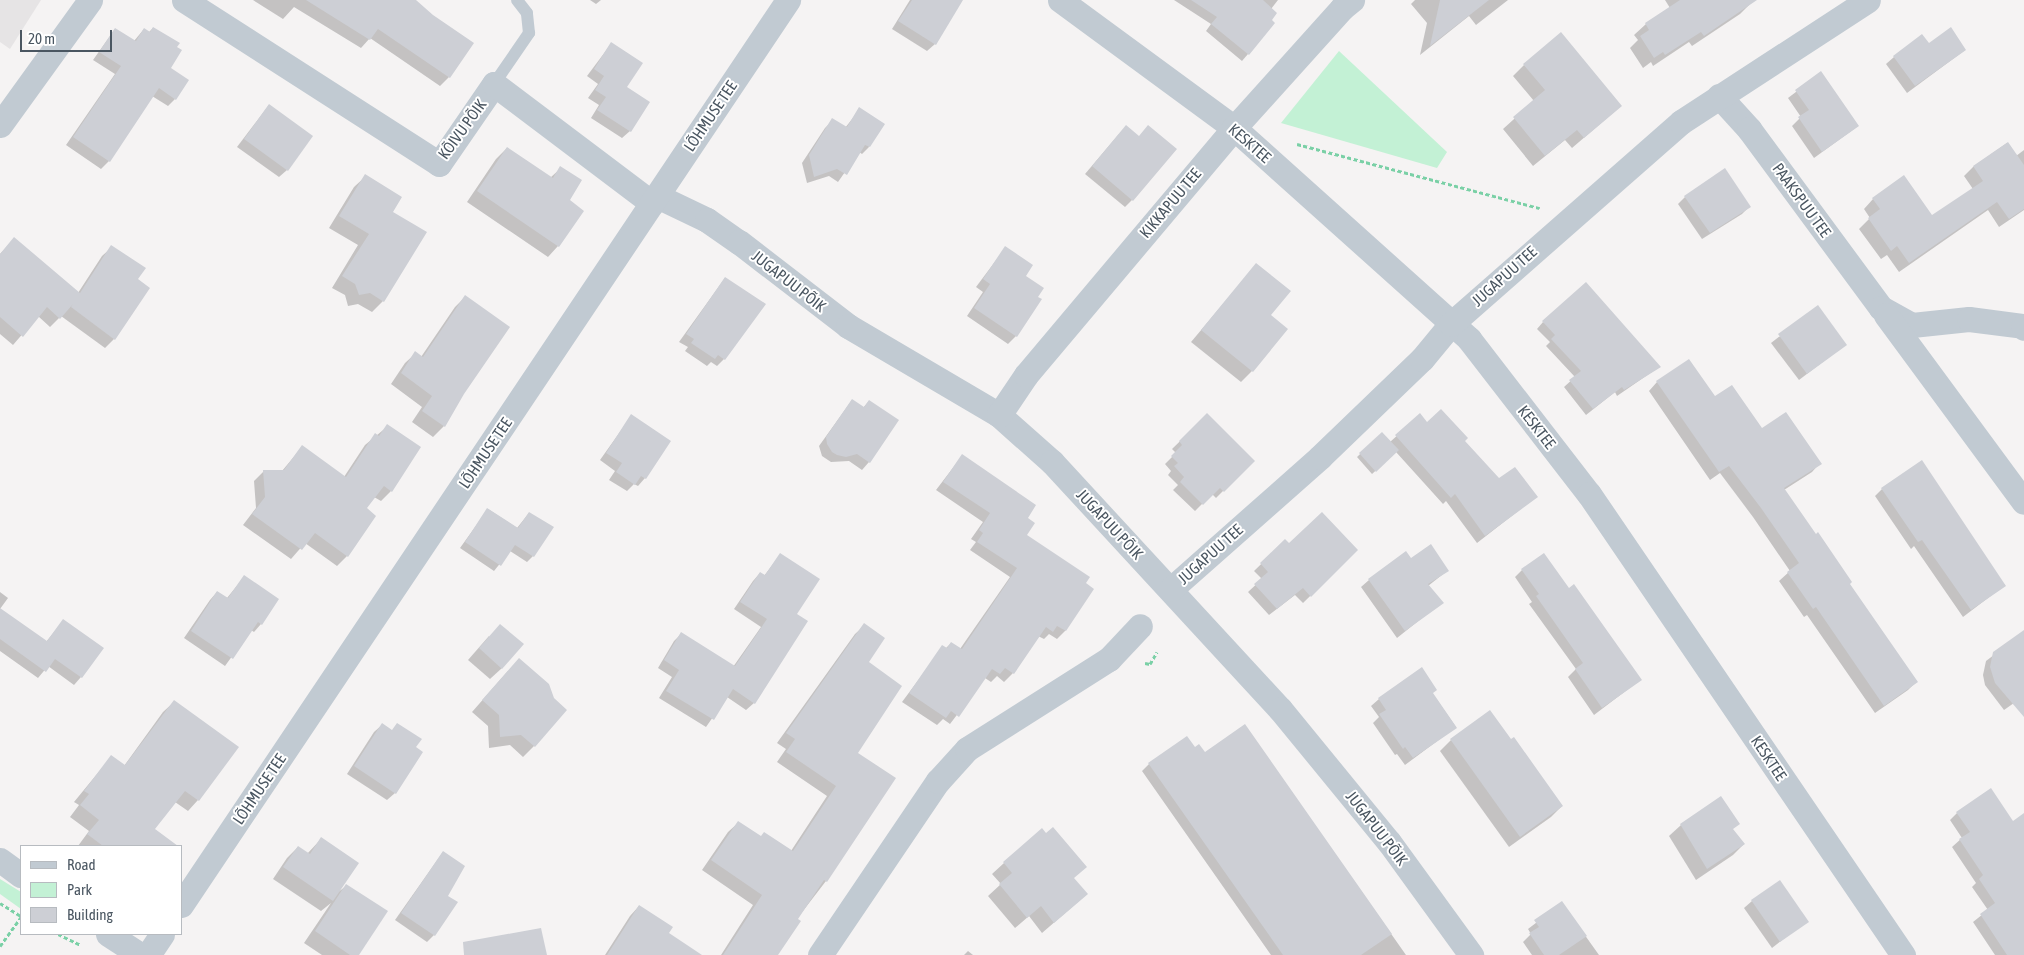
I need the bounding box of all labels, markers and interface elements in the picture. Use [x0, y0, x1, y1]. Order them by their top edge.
scale bar [22, 20, 115, 52]
text: 20 m [28, 30, 55, 47]
street label: LÕHMUSE TEE [679, 77, 741, 155]
street label: KÕIVU PÕIK [434, 95, 490, 163]
street label: KESKTEE [1225, 119, 1275, 167]
street label: PAAKSPUU TEE [1769, 159, 1835, 241]
street label: KIKKAPUU TEE [1135, 164, 1205, 242]
street label: JUGAPUU TEE [1468, 242, 1540, 310]
street label: JUGAPUU PÕIK [748, 246, 830, 316]
street label: KESKTEE [1514, 401, 1560, 453]
street label: LÕHMUSE TEE [454, 414, 516, 492]
street label: JUGAPUU PÕIK [1073, 485, 1147, 563]
street label: JUGAPUU TEE [1174, 520, 1246, 588]
street label: KESKTEE [1747, 732, 1791, 784]
street label: LÕHMUSE TEE [228, 750, 290, 828]
street label: JUGAPUU PÕIK [1342, 787, 1412, 869]
legend [20, 845, 182, 935]
text: Road [67, 856, 96, 873]
text: Park [67, 881, 92, 898]
text: Building [67, 906, 113, 923]

